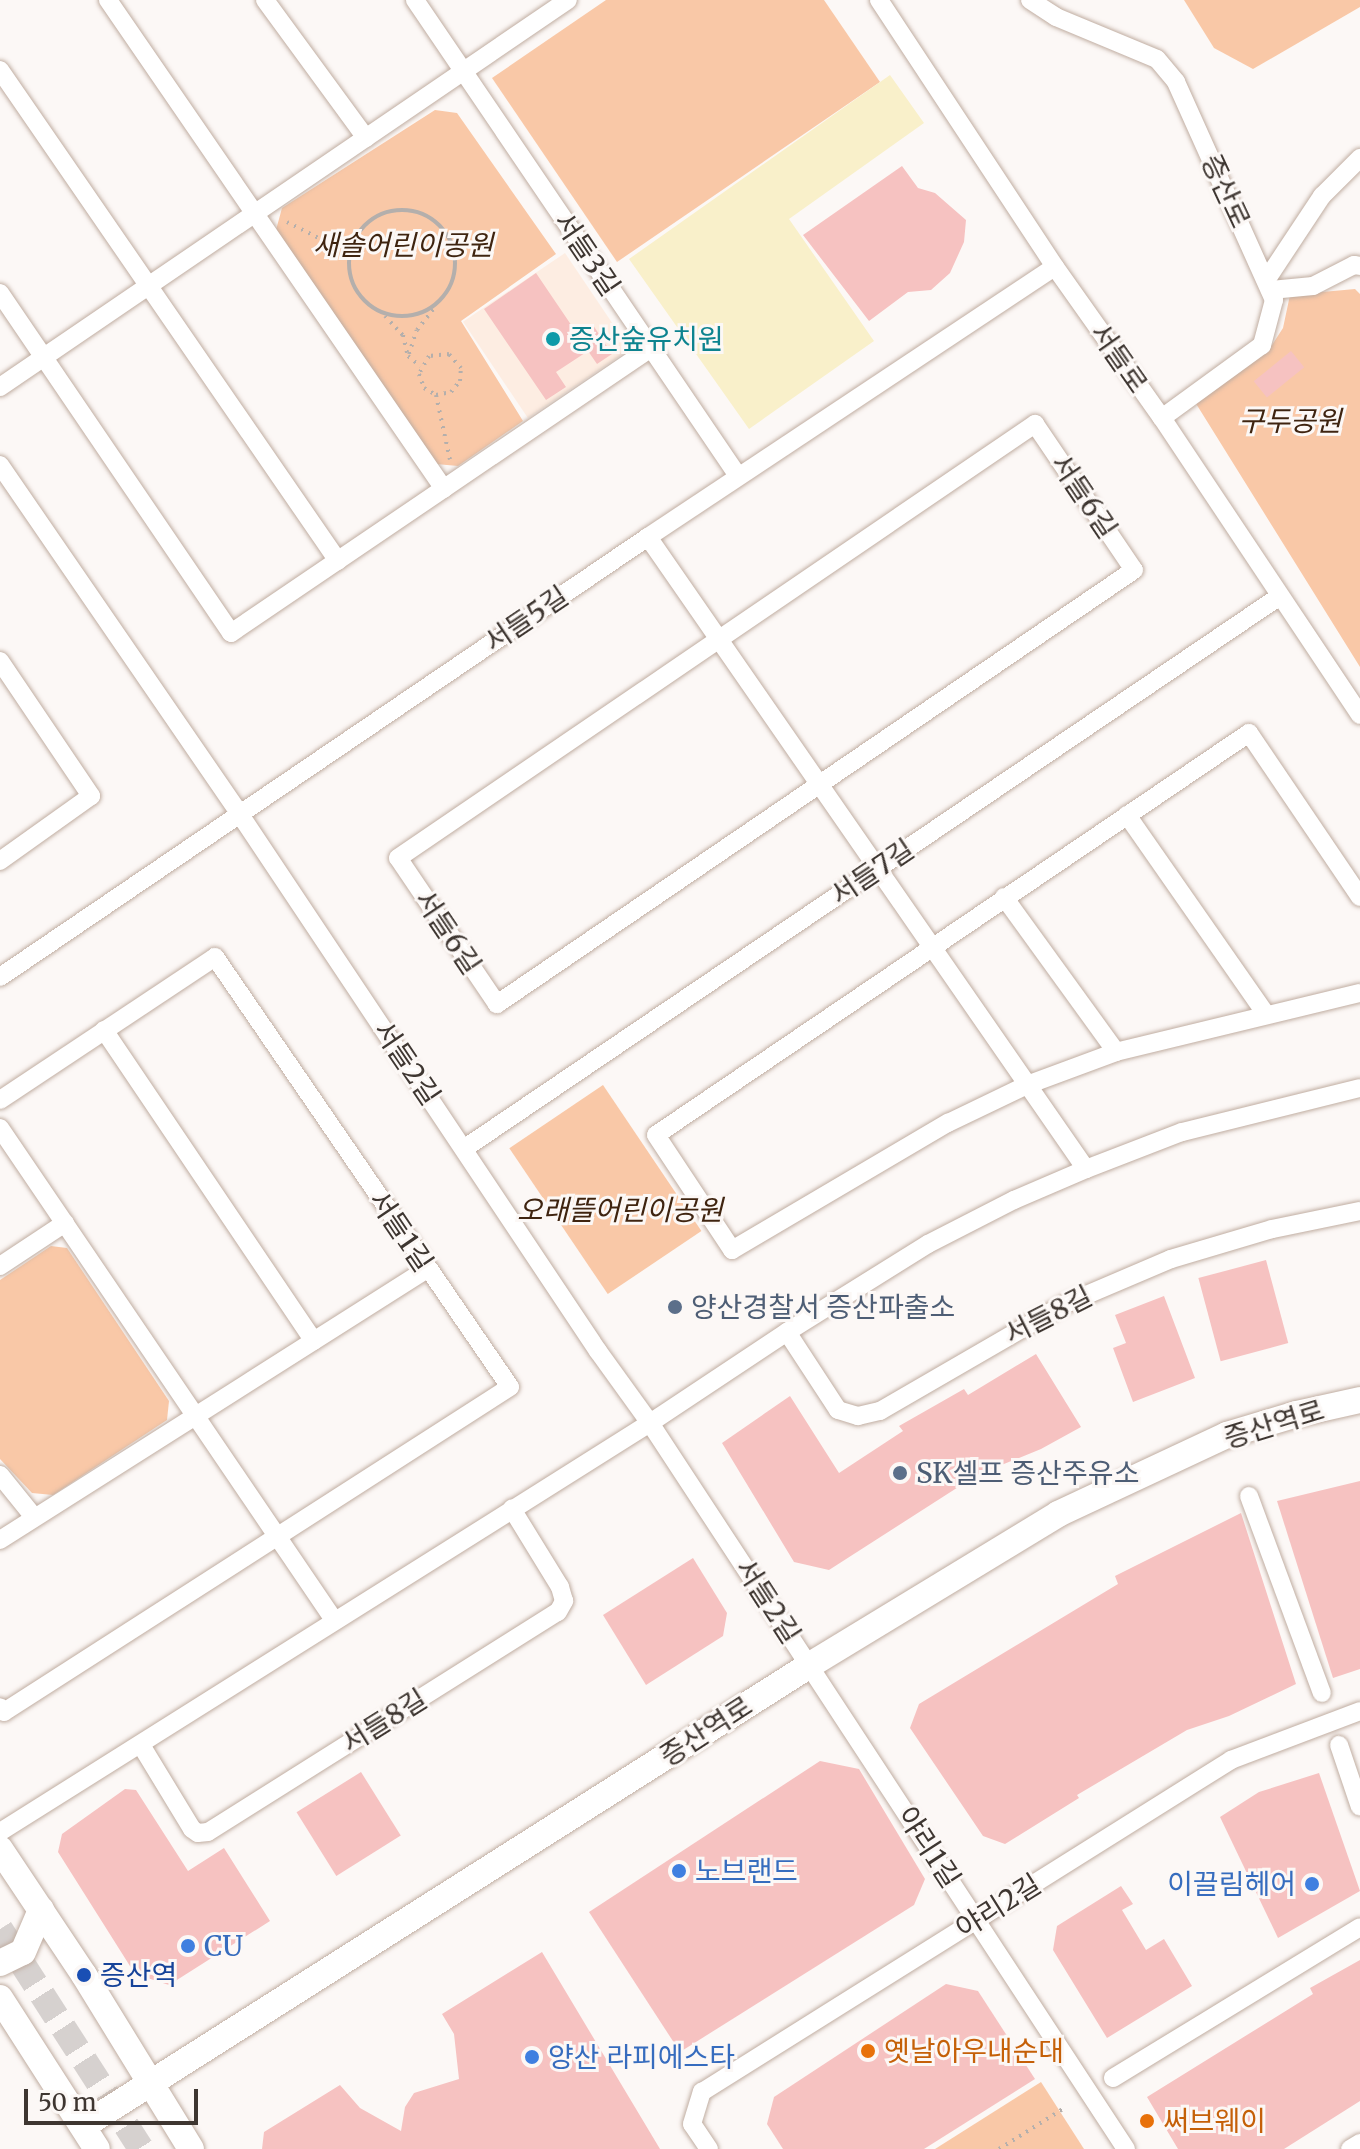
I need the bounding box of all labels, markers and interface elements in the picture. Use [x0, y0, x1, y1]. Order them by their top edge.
street label: 증산로 [1194, 149, 1258, 233]
street label: 서들3길 [547, 206, 627, 302]
park label: 새솔어린이공원 [313, 228, 493, 262]
street label: 서들로 [1083, 317, 1155, 399]
place label: 증산숲유치원 [569, 322, 724, 356]
marker: 증산숲유치원 [544, 330, 562, 348]
park label: 구두공원 [1238, 404, 1342, 438]
street label: 서들6길 [1044, 448, 1124, 544]
street label: 서들5길 [478, 579, 574, 659]
street label: 서들7길 [824, 832, 920, 912]
street label: 서들6길 [408, 884, 488, 980]
street label: 서들2길 [367, 1015, 447, 1111]
street label: 서들1길 [362, 1184, 440, 1278]
park label: 오래뜰어린이공원 [517, 1193, 723, 1227]
street label: 서들8길 [999, 1279, 1097, 1351]
place label: 양산경찰서 증산파출소 [691, 1290, 955, 1324]
marker: 양산경찰서 증산파출소 [666, 1298, 684, 1316]
street label: 증산역로 [1220, 1393, 1328, 1455]
place label: SK셀프 증산주유소 [916, 1456, 1139, 1490]
marker: SK셀프 증산주유소 [891, 1464, 909, 1482]
street label: 서들2길 [728, 1552, 808, 1650]
street label: 서들8길 [335, 1682, 433, 1760]
street label: 증산역로 [654, 1689, 758, 1773]
street label: 야리1길 [890, 1800, 968, 1894]
place label: 노브랜드 [695, 1854, 798, 1888]
marker: 노브랜드 [670, 1862, 688, 1880]
street label: 야리2길 [949, 1867, 1047, 1945]
place label: 이끌림헤어 [1167, 1867, 1296, 1901]
marker: 이끌림헤어 [1303, 1875, 1321, 1893]
place label: CU [204, 1929, 243, 1963]
marker: CU [179, 1937, 197, 1955]
place label: 증산역 [100, 1958, 177, 1992]
marker: 증산역 [75, 1966, 93, 1984]
place label: 옛날아우내순대 [884, 2034, 1064, 2068]
place label: 양산 라피에스타 [548, 2040, 735, 2074]
marker: 옛날아우내순대 [859, 2042, 877, 2060]
marker: 양산 라피에스타 [523, 2048, 541, 2066]
scale bar [28, 2073, 202, 2123]
text: 50 m [38, 2087, 97, 2118]
place label: 써브웨이 [1163, 2104, 1266, 2138]
marker: 써브웨이 [1138, 2112, 1156, 2130]

